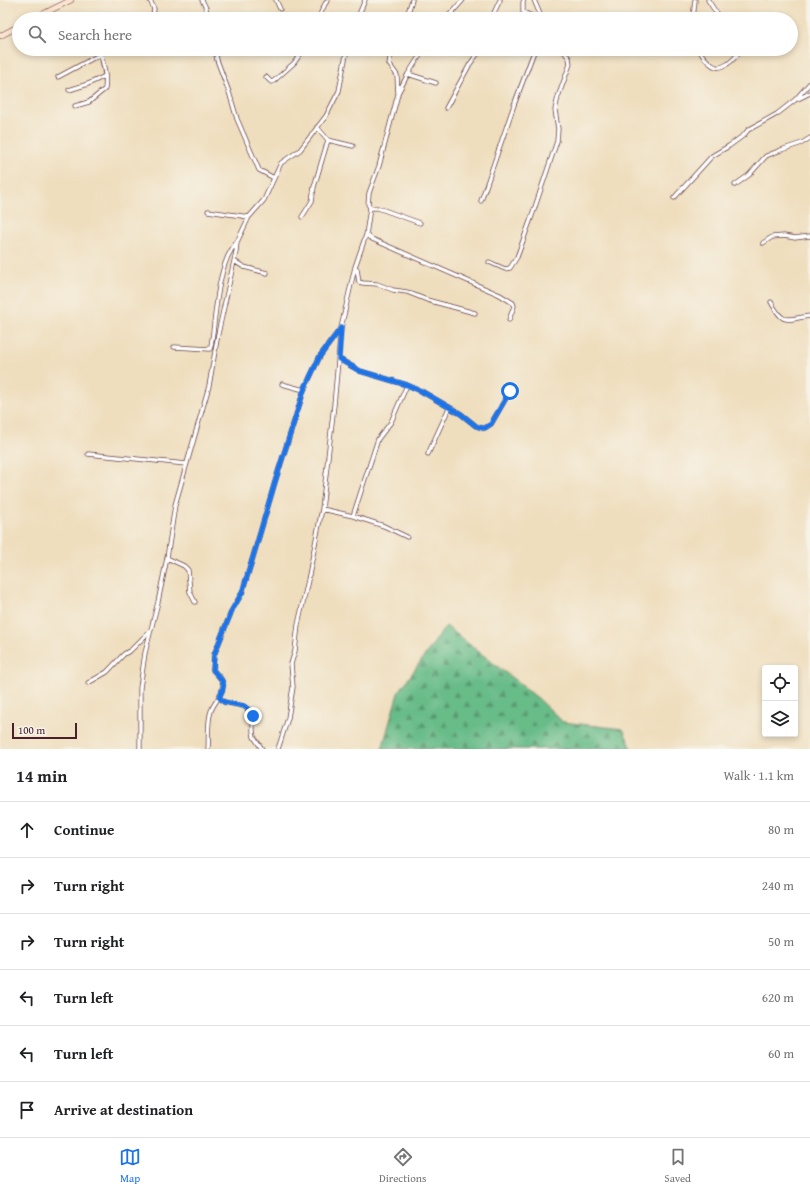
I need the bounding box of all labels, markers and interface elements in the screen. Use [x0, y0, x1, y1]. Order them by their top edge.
search box [12, 12, 798, 56]
icon: search [26, 23, 48, 45]
text: Search here [58, 24, 132, 45]
route start [501, 382, 519, 400]
map controls [762, 665, 798, 737]
button: locate [762, 665, 798, 701]
button: layers [762, 701, 798, 737]
route end [244, 707, 262, 725]
scale bar [12, 721, 77, 740]
text: 100 m [18, 722, 45, 738]
text: 14 min [16, 763, 67, 788]
text: Walk · 1.1 km [723, 766, 794, 785]
icon: ahead [16, 819, 38, 841]
text: Continue [54, 819, 115, 840]
text: 80 m [768, 820, 794, 839]
icon: right [16, 875, 38, 897]
text: Turn right [54, 875, 125, 896]
text: 240 m [762, 876, 794, 895]
icon: right [16, 931, 38, 953]
text: Turn right [54, 931, 125, 952]
text: 50 m [768, 932, 794, 951]
icon: left [16, 987, 38, 1009]
text: Turn left [54, 987, 113, 1008]
text: 620 m [762, 988, 794, 1007]
icon: left [16, 1043, 38, 1065]
text: Turn left [54, 1043, 113, 1064]
text: 60 m [768, 1044, 794, 1063]
icon: arrive [16, 1099, 38, 1121]
text: Arrive at destination [54, 1099, 193, 1120]
tab: Map [119, 1146, 141, 1186]
tab: Directions [379, 1146, 426, 1186]
tab: Saved [664, 1146, 691, 1186]

